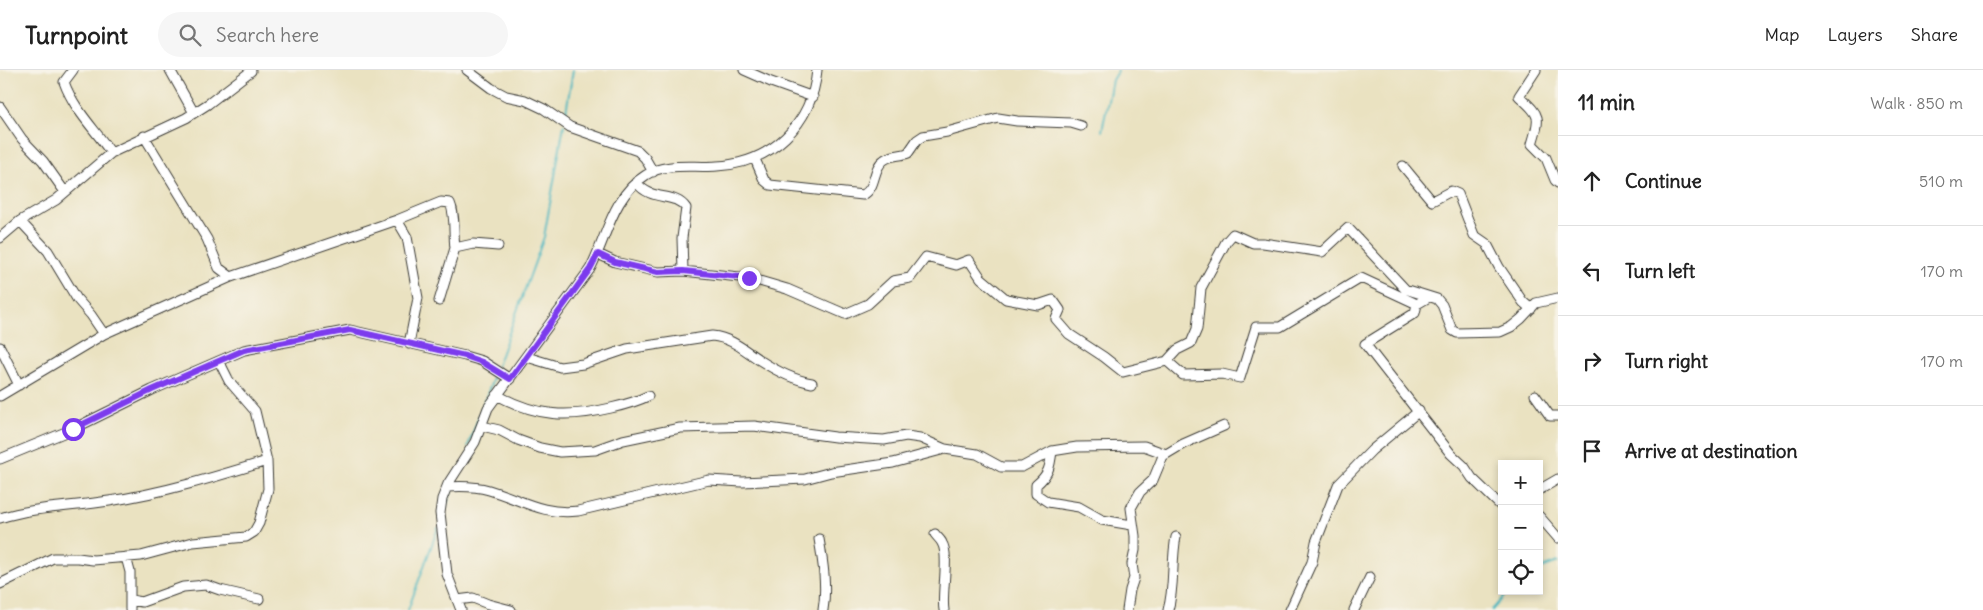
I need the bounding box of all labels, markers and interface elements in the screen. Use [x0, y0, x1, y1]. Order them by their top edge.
search box [158, 12, 508, 57]
text: Turnpoint [25, 20, 128, 50]
icon: search [176, 21, 204, 49]
text: Search here [216, 23, 319, 47]
text: Map [1764, 23, 1799, 46]
text: Layers [1827, 23, 1883, 46]
text: Share [1911, 23, 1958, 46]
text: 11 min [1578, 89, 1635, 116]
text: Walk · 850 m [1870, 93, 1963, 113]
icon: ahead [1578, 167, 1606, 195]
text: Continue [1625, 169, 1702, 193]
text: 510 m [1919, 171, 1963, 191]
icon: left [1578, 257, 1606, 285]
text: Turn left [1625, 259, 1695, 283]
text: 170 m [1920, 261, 1963, 281]
route end [738, 267, 761, 290]
icon: right [1578, 347, 1606, 375]
text: Turn right [1625, 349, 1708, 373]
text: 170 m [1920, 351, 1963, 371]
route start [62, 418, 85, 441]
icon: arrive [1578, 437, 1606, 465]
text: Arrive at destination [1625, 439, 1798, 463]
map controls [1498, 460, 1543, 595]
button: + [1498, 460, 1543, 505]
button: − [1498, 505, 1543, 550]
button: locate [1498, 550, 1543, 595]

